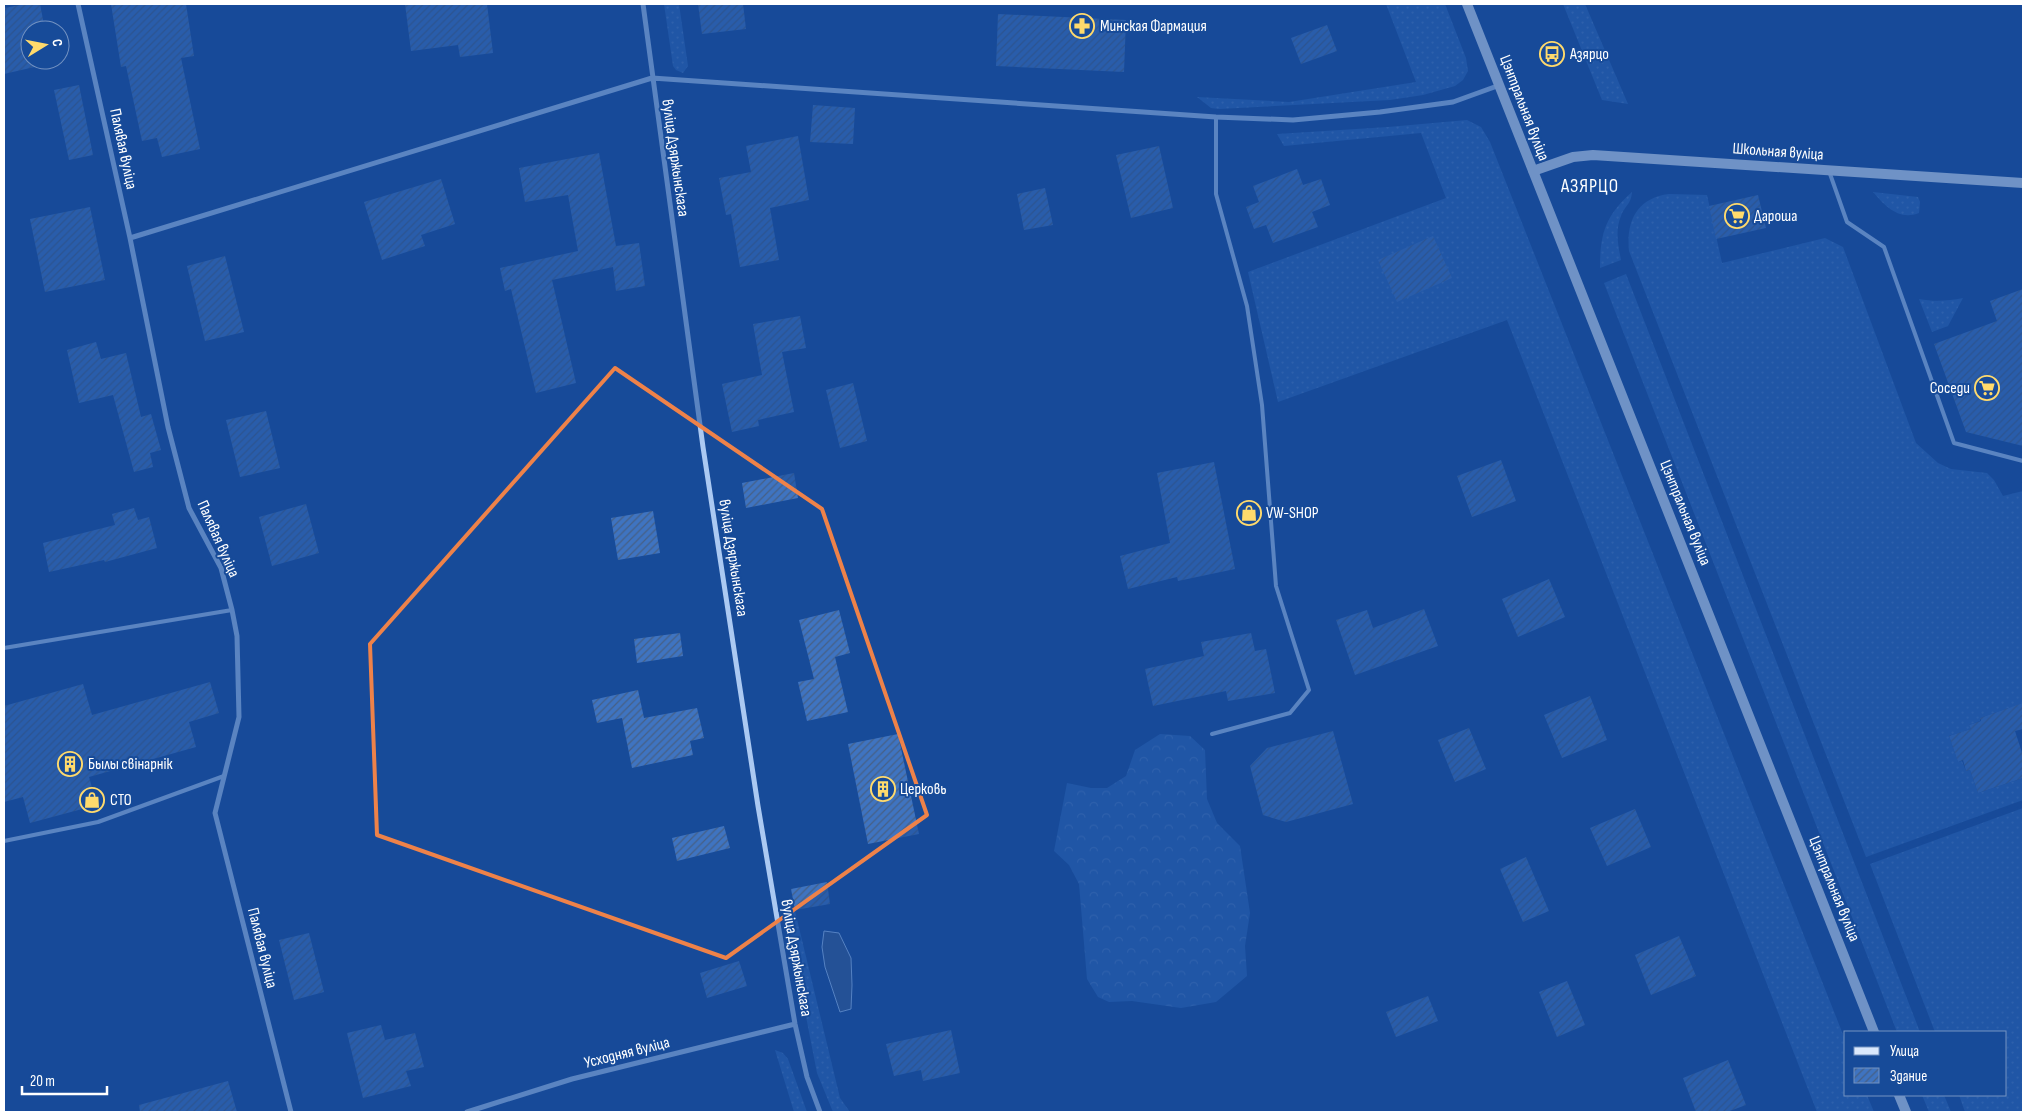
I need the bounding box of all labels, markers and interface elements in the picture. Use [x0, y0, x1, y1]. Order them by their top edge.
pharmacy icon: Минская Фармация [1069, 13, 1095, 39]
place label: Минская Фармация [1100, 17, 1207, 36]
north arrow [20, 20, 70, 70]
text: С [48, 38, 66, 48]
bus stop icon: Азярцо [1539, 41, 1565, 67]
place label: Азярцо [1569, 45, 1609, 64]
street label: Цэнтральная вуліца [1495, 52, 1553, 164]
street label: вуліца Дзяржынскага [657, 98, 693, 218]
street label: Палявая вуліца [105, 107, 141, 191]
street label: Школьная вуліца [1732, 139, 1824, 165]
district label: АЗЯРЦО [1560, 175, 1619, 198]
supermarket icon: Дароша [1724, 203, 1750, 229]
place label: Дароша [1754, 207, 1797, 226]
supermarket icon: Соседи [1974, 375, 2000, 401]
place label: Соседи [1930, 379, 1970, 398]
street label: Цэнтральная вуліца [1655, 458, 1715, 568]
street label: Палявая вуліца [193, 498, 243, 580]
street label: вуліца Дзяржынскага [714, 498, 752, 618]
shop icon: VW-SHOP [1236, 500, 1262, 526]
place label: VW-SHOP [1266, 504, 1319, 523]
building icon: Былы свінарнік [57, 751, 83, 777]
place label: Былы свінарнік [88, 755, 174, 774]
building icon: Церковь [870, 776, 896, 802]
place label: Церковь [900, 780, 947, 799]
shop icon: СТО [79, 787, 105, 813]
place label: СТО [110, 791, 132, 810]
street label: Цэнтральная вуліца [1804, 834, 1864, 944]
street label: вуліца Дзяржынскага [776, 898, 816, 1018]
street label: Палявая вуліца [243, 906, 281, 990]
legend [1844, 1031, 2007, 1096]
street label: Усходняя вуліца [582, 1033, 672, 1073]
text: Улица [1890, 1042, 1919, 1061]
scale bar [22, 1064, 108, 1096]
text: Здание [1890, 1067, 1927, 1086]
text: 20 m [30, 1072, 55, 1091]

